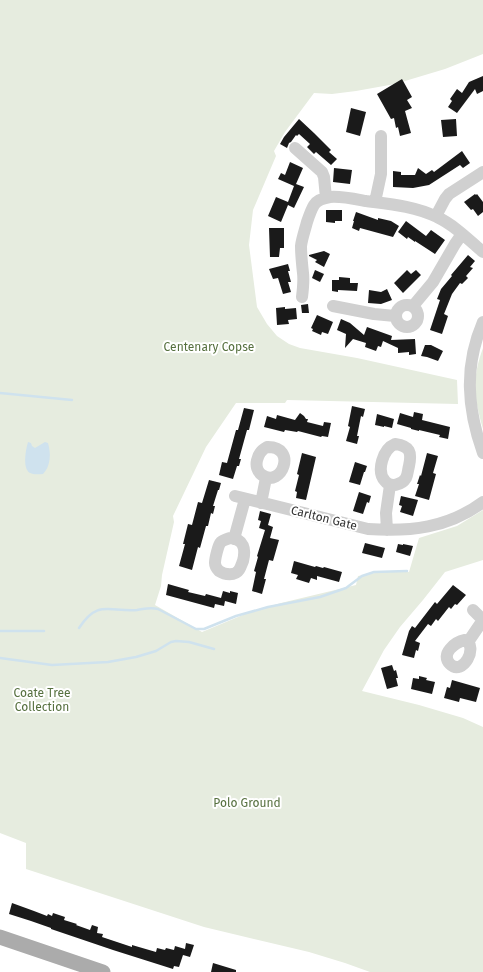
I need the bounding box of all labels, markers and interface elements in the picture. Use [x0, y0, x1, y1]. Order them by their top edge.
park label: Centenary Copse [164, 340, 254, 354]
street label: Carlton Gate [290, 503, 358, 533]
park label: Coate Tree Collection [14, 686, 70, 714]
park label: Polo Ground [213, 796, 281, 810]

